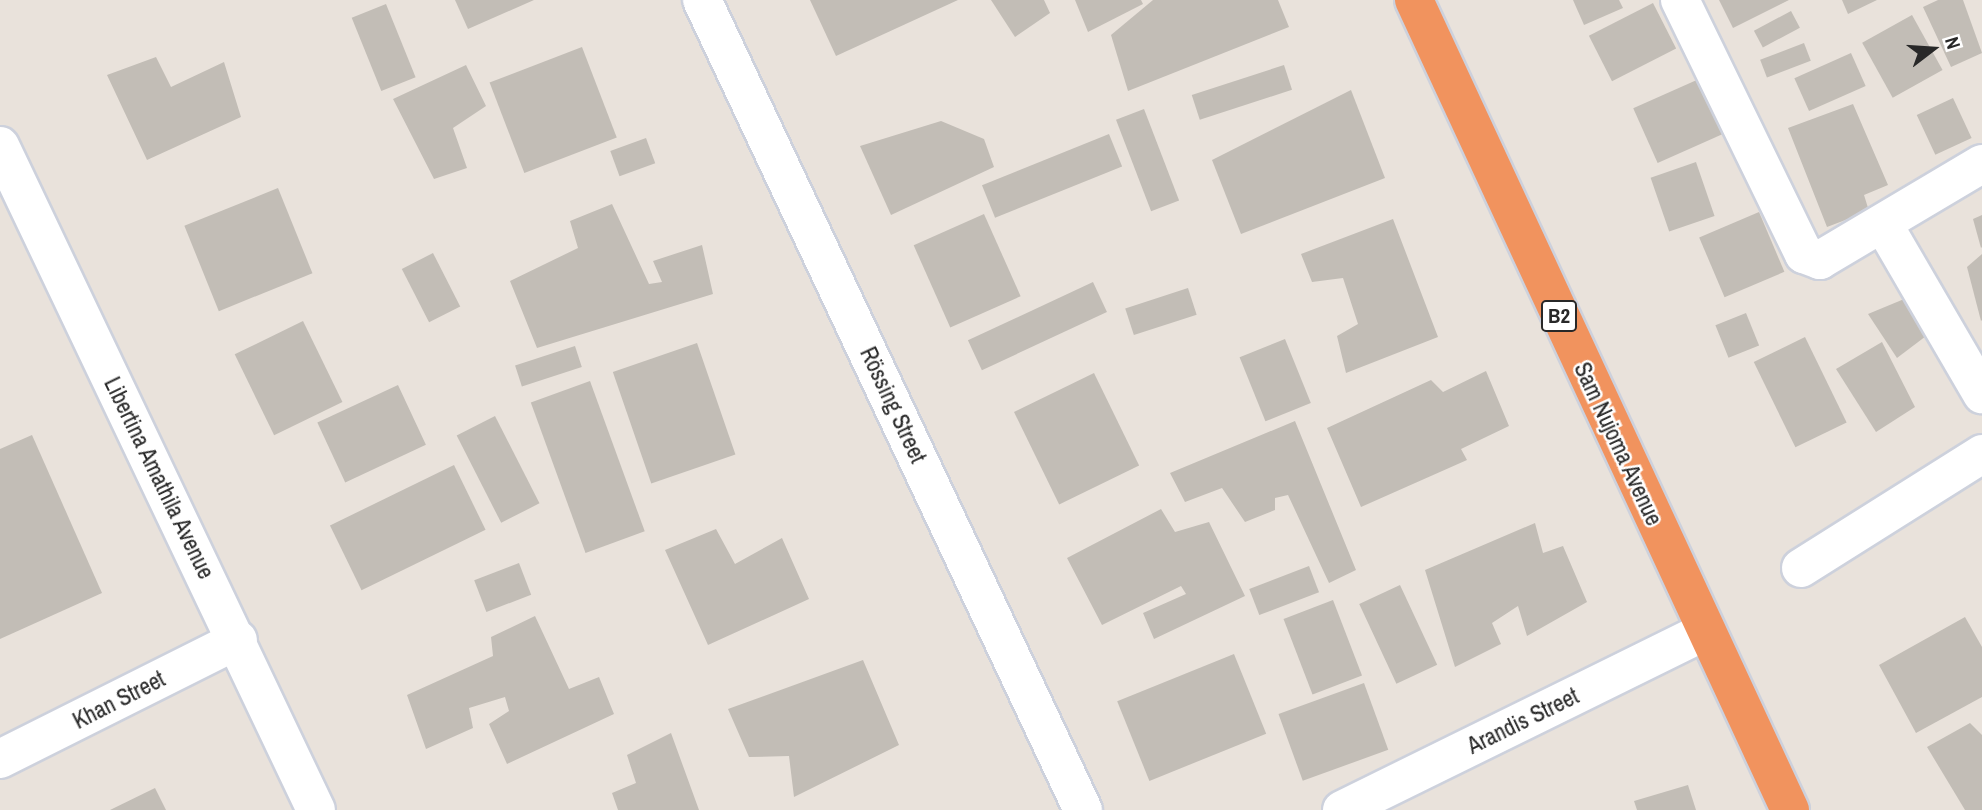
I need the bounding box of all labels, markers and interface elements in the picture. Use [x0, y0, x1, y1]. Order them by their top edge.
north arrow [1898, 14, 1968, 84]
text: N [1939, 34, 1967, 52]
road number: B2 [1540, 298, 1578, 334]
street label: Rössing Street [854, 343, 932, 467]
street label: Sam Nujoma Avenue [1568, 358, 1668, 530]
street label: Libertina Amathila Avenue [98, 372, 220, 584]
street label: Khan Street [68, 665, 170, 735]
street label: Arandis Street [1463, 682, 1583, 760]

